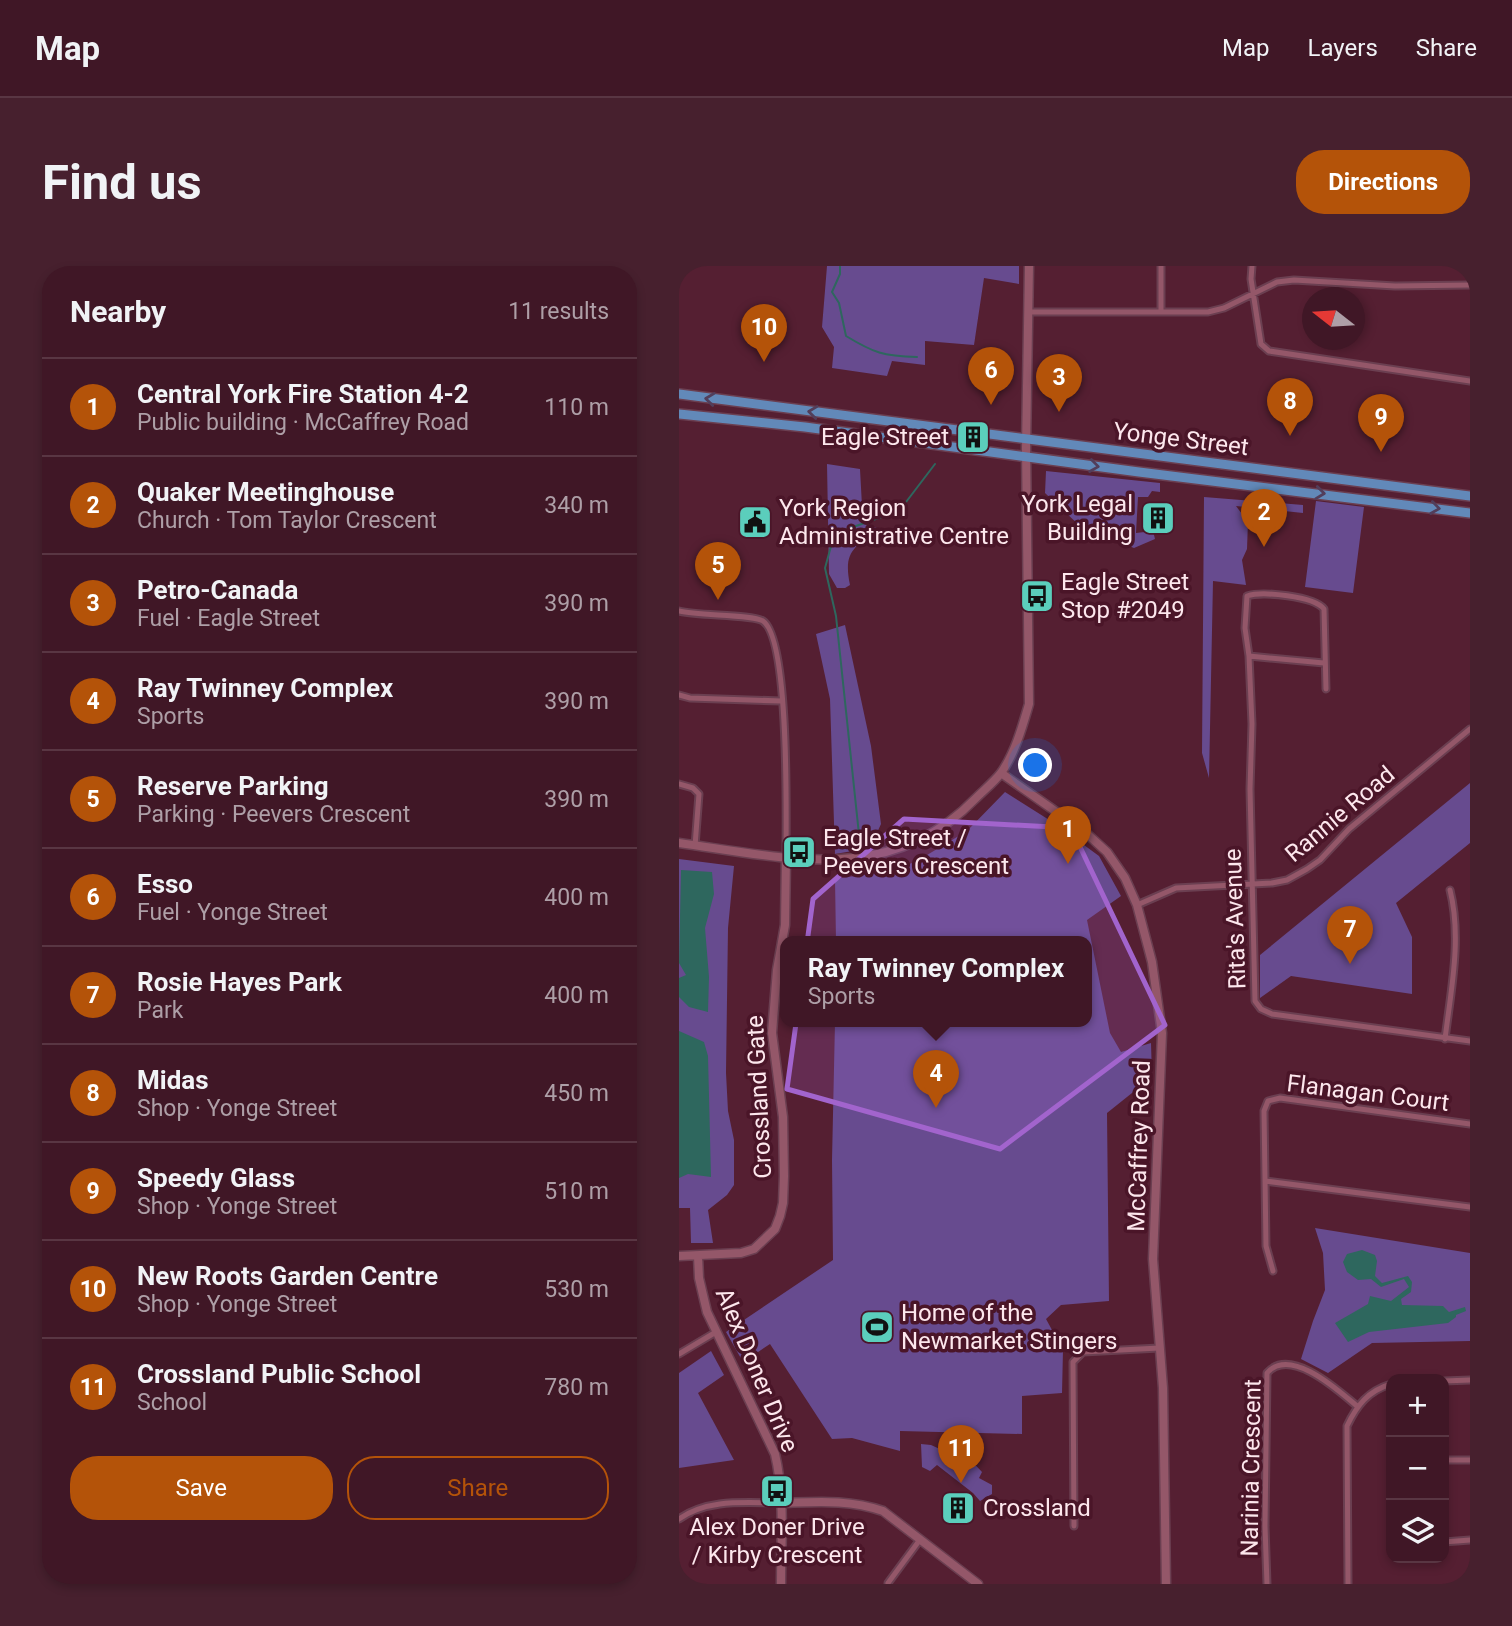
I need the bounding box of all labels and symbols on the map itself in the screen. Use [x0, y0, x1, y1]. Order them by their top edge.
north arrow [1302, 287, 1365, 350]
pin: 10 [741, 304, 787, 362]
pin: 6 [968, 347, 1014, 405]
pin: 3 [1036, 354, 1082, 412]
pin: 8 [1267, 378, 1313, 436]
one-way arrow [705, 391, 716, 406]
pin: 9 [1358, 394, 1404, 452]
one-way arrow [807, 405, 818, 420]
street label: Yonge Street [1112, 417, 1250, 461]
building icon: Eagle Street [954, 418, 992, 456]
place label: Eagle Street [821, 423, 949, 451]
one-way arrow [1088, 458, 1100, 473]
one-way arrow [1314, 486, 1325, 501]
pin: 2 [1241, 489, 1287, 547]
place label: York Legal Building [1021, 490, 1133, 546]
place label: York Region Administrative Centre [779, 494, 1009, 550]
building icon: York Legal Building [1139, 499, 1177, 537]
one-way arrow [1430, 500, 1441, 515]
public building icon: York Region Administrative Centre [736, 503, 774, 541]
pin: 5 [695, 542, 741, 600]
place label: Eagle Street Stop #2049 [1061, 568, 1189, 624]
bus stop icon: Eagle Street Stop #2049 [1018, 577, 1056, 615]
your location [1018, 748, 1052, 782]
street label: Rannie Road [1280, 760, 1400, 868]
pin: 1 [1045, 806, 1091, 864]
place label: Eagle Street / Peevers Crescent [823, 824, 1009, 880]
bus stop icon: Eagle Street / Peevers Crescent [780, 833, 818, 871]
street label: Rita's Avenue [1219, 848, 1251, 990]
pin: 7 [1327, 906, 1373, 964]
street label: Crossland Gate [741, 1015, 777, 1179]
pin: 4 [913, 1050, 959, 1108]
street label: McCaffrey Road [1122, 1060, 1156, 1232]
street label: Flanagan Court [1285, 1069, 1451, 1117]
street label: Alex Doner Drive [710, 1284, 804, 1456]
place label: Home of the Newmarket Stingers [901, 1299, 1118, 1355]
sports icon: Home of the Newmarket Stingers [858, 1308, 896, 1346]
street label: Narinia Crescent [1235, 1379, 1267, 1557]
pin: 11 [938, 1425, 984, 1483]
bus stop icon: Alex Doner Drive / Kirby Crescent [758, 1472, 796, 1510]
building icon: Crossland [939, 1489, 977, 1527]
place label: Crossland [983, 1494, 1091, 1522]
place label: Alex Doner Drive / Kirby Crescent [689, 1513, 865, 1569]

